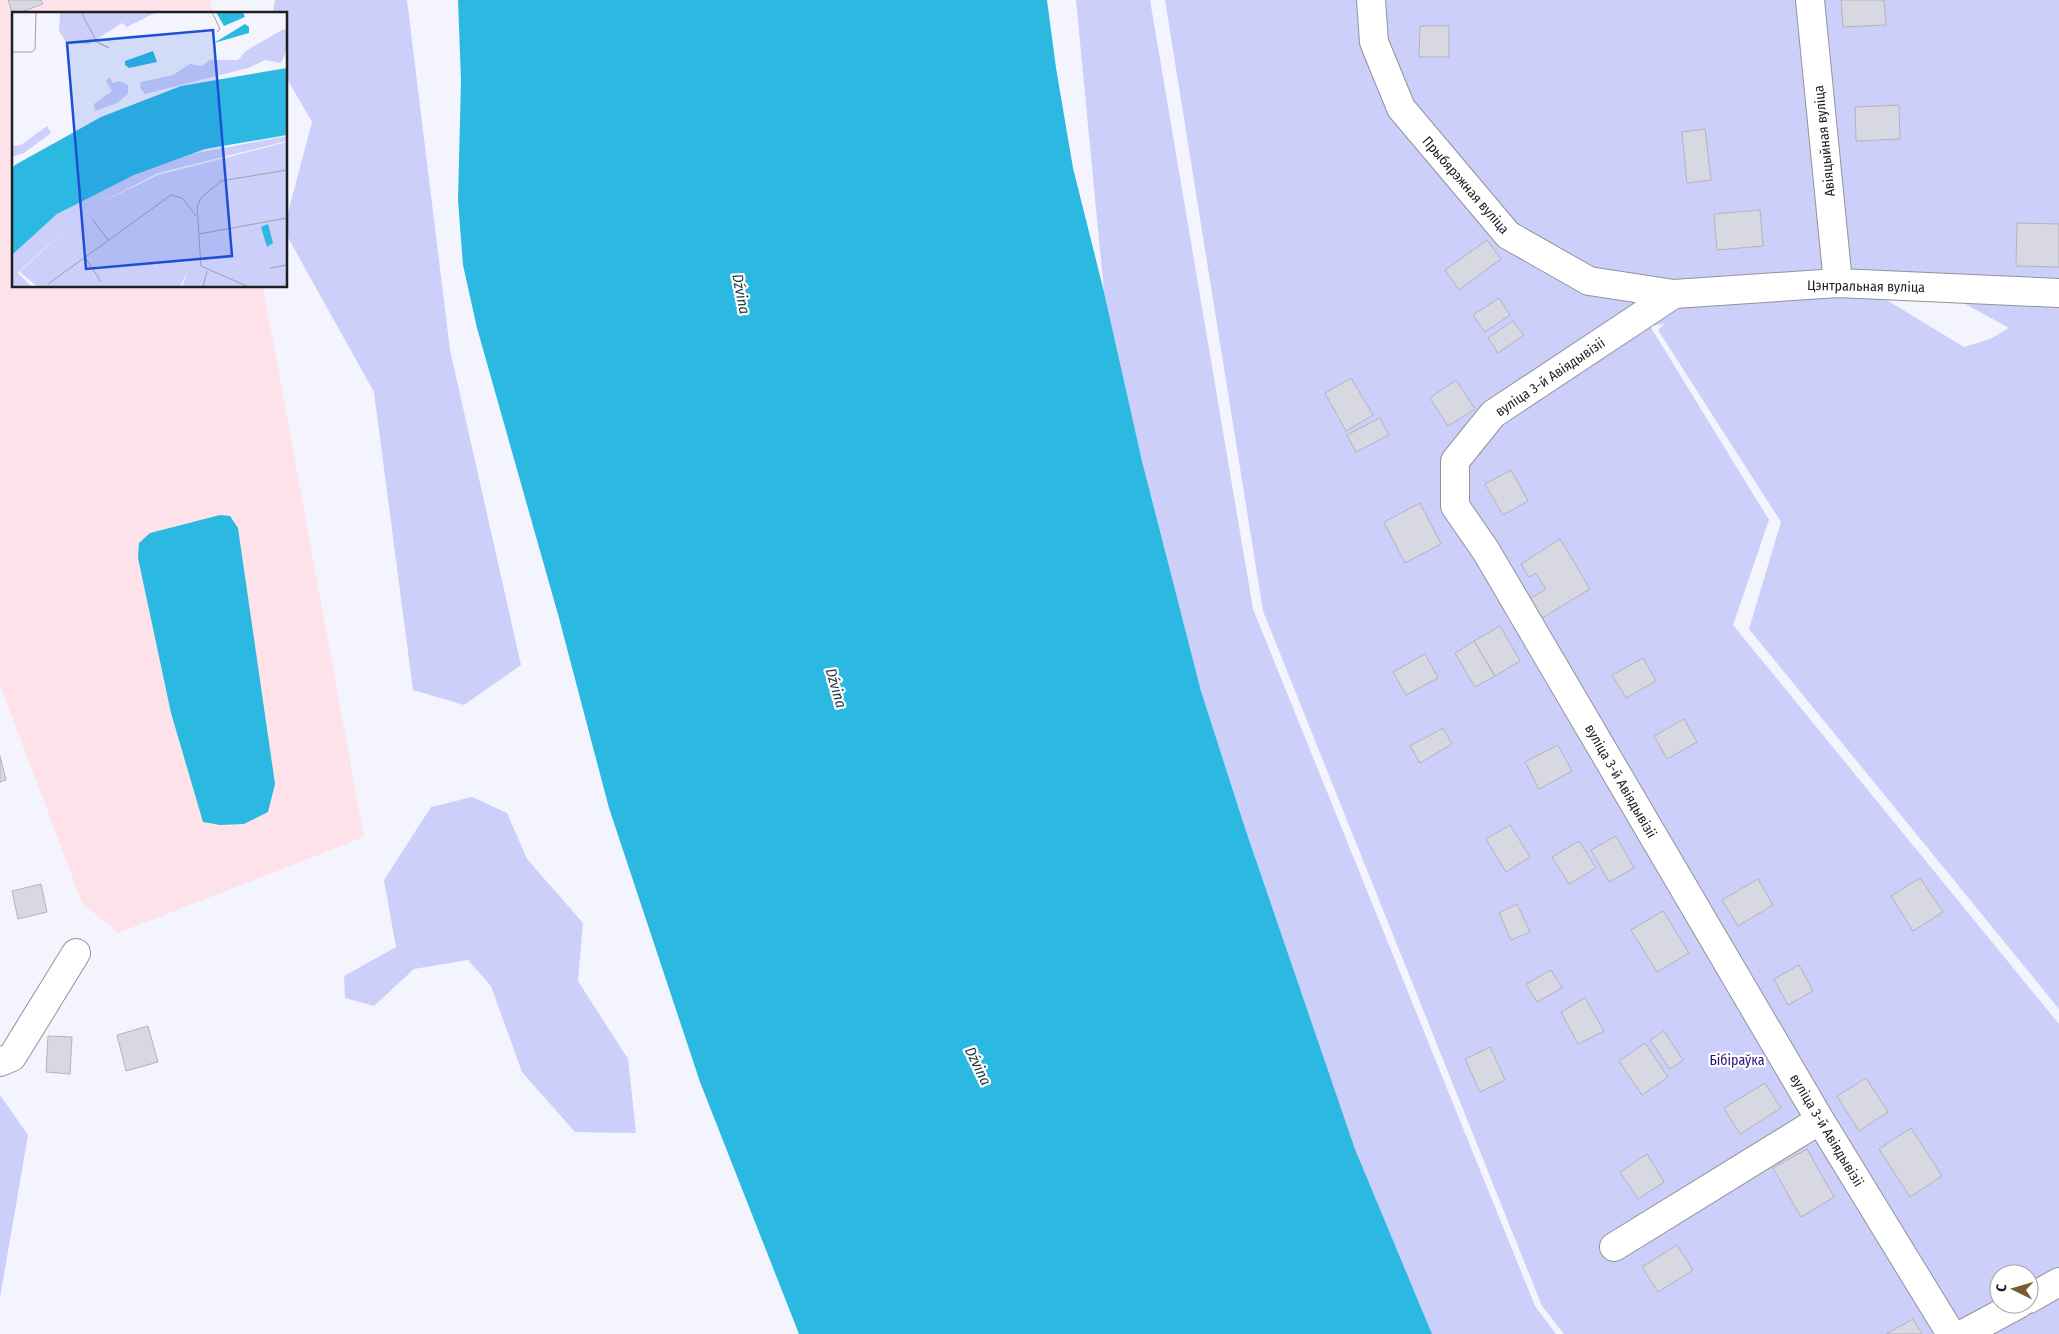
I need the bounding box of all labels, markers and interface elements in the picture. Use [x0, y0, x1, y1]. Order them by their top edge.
inset map [12, 12, 288, 288]
street label: Авіяцыйная вуліца [1810, 84, 1839, 197]
street label: Прыбярэжная вуліца [1419, 133, 1513, 238]
water label: Dźvina [728, 272, 754, 316]
street label: Цэнтральная вуліца [1807, 277, 1925, 296]
street label: вуліца 3-й Авіядывізіі [1492, 334, 1608, 420]
water label: Dźvina [822, 666, 850, 710]
street label: вуліца 3-й Авіядывізіі [1581, 721, 1660, 841]
water label: Dźvina [961, 1044, 995, 1088]
park label: Бібіраўка [1709, 1052, 1765, 1069]
street label: вуліца 3-й Авіядывізіі [1786, 1071, 1867, 1190]
north arrow [1989, 1264, 2039, 1314]
text: С [1993, 1283, 2010, 1292]

